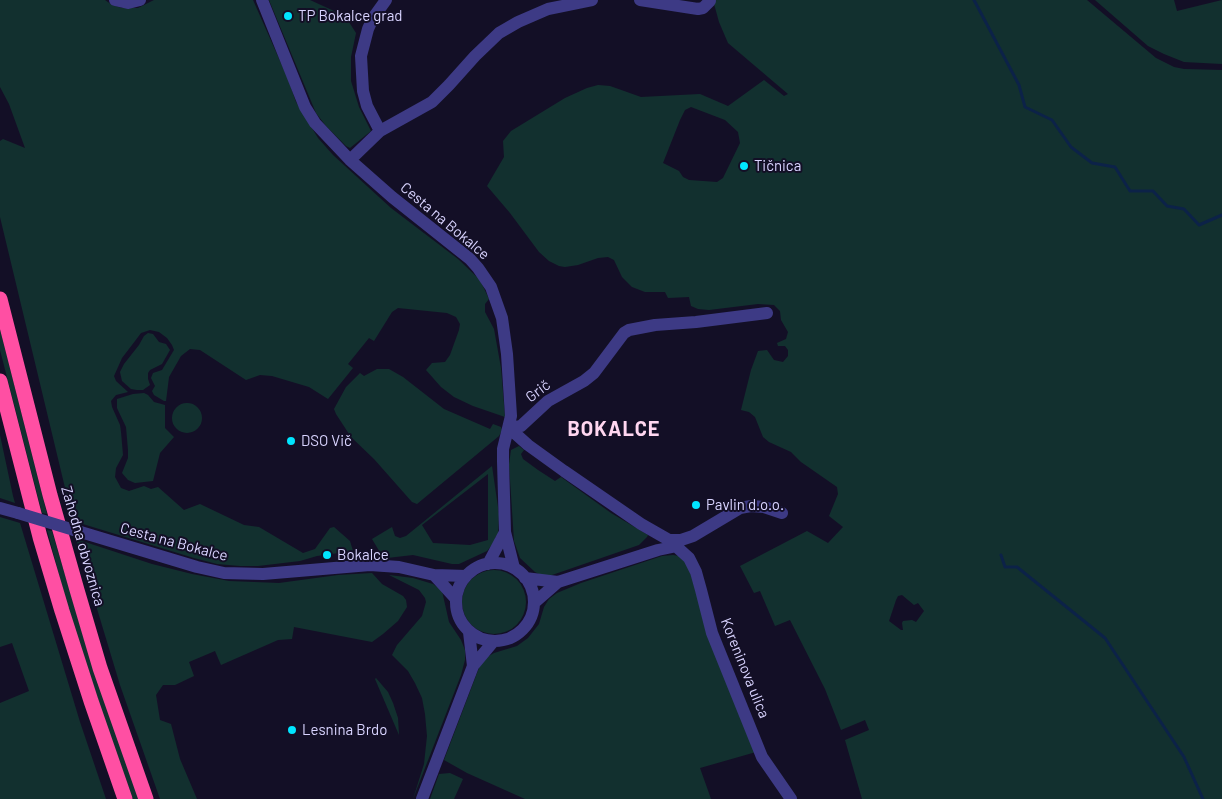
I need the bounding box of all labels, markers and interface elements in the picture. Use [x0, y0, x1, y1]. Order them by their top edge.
place label: TP Bokalce grad [298, 7, 403, 25]
marker: TP Bokalce grad [282, 10, 294, 22]
place label: Tičnica [754, 157, 801, 175]
marker: Tičnica [738, 160, 750, 172]
street label: Cesta na Bokalce [397, 178, 493, 264]
street label: Grič [522, 376, 554, 406]
district label: BOKALCE [567, 417, 661, 441]
place label: DSO Vič [301, 432, 352, 450]
marker: DSO Vič [285, 435, 297, 447]
street label: Zahodna obvoznica [57, 484, 109, 608]
place label: Pavlin d.o.o. [706, 496, 784, 514]
marker: Pavlin d.o.o. [690, 499, 702, 511]
street label: Cesta na Bokalce [118, 519, 230, 565]
place label: Bokalce [337, 546, 389, 564]
marker: Bokalce [321, 549, 333, 561]
street label: Koreninova ulica [717, 615, 773, 721]
place label: Lesnina Brdo [302, 721, 387, 739]
marker: Lesnina Brdo [286, 724, 298, 736]

